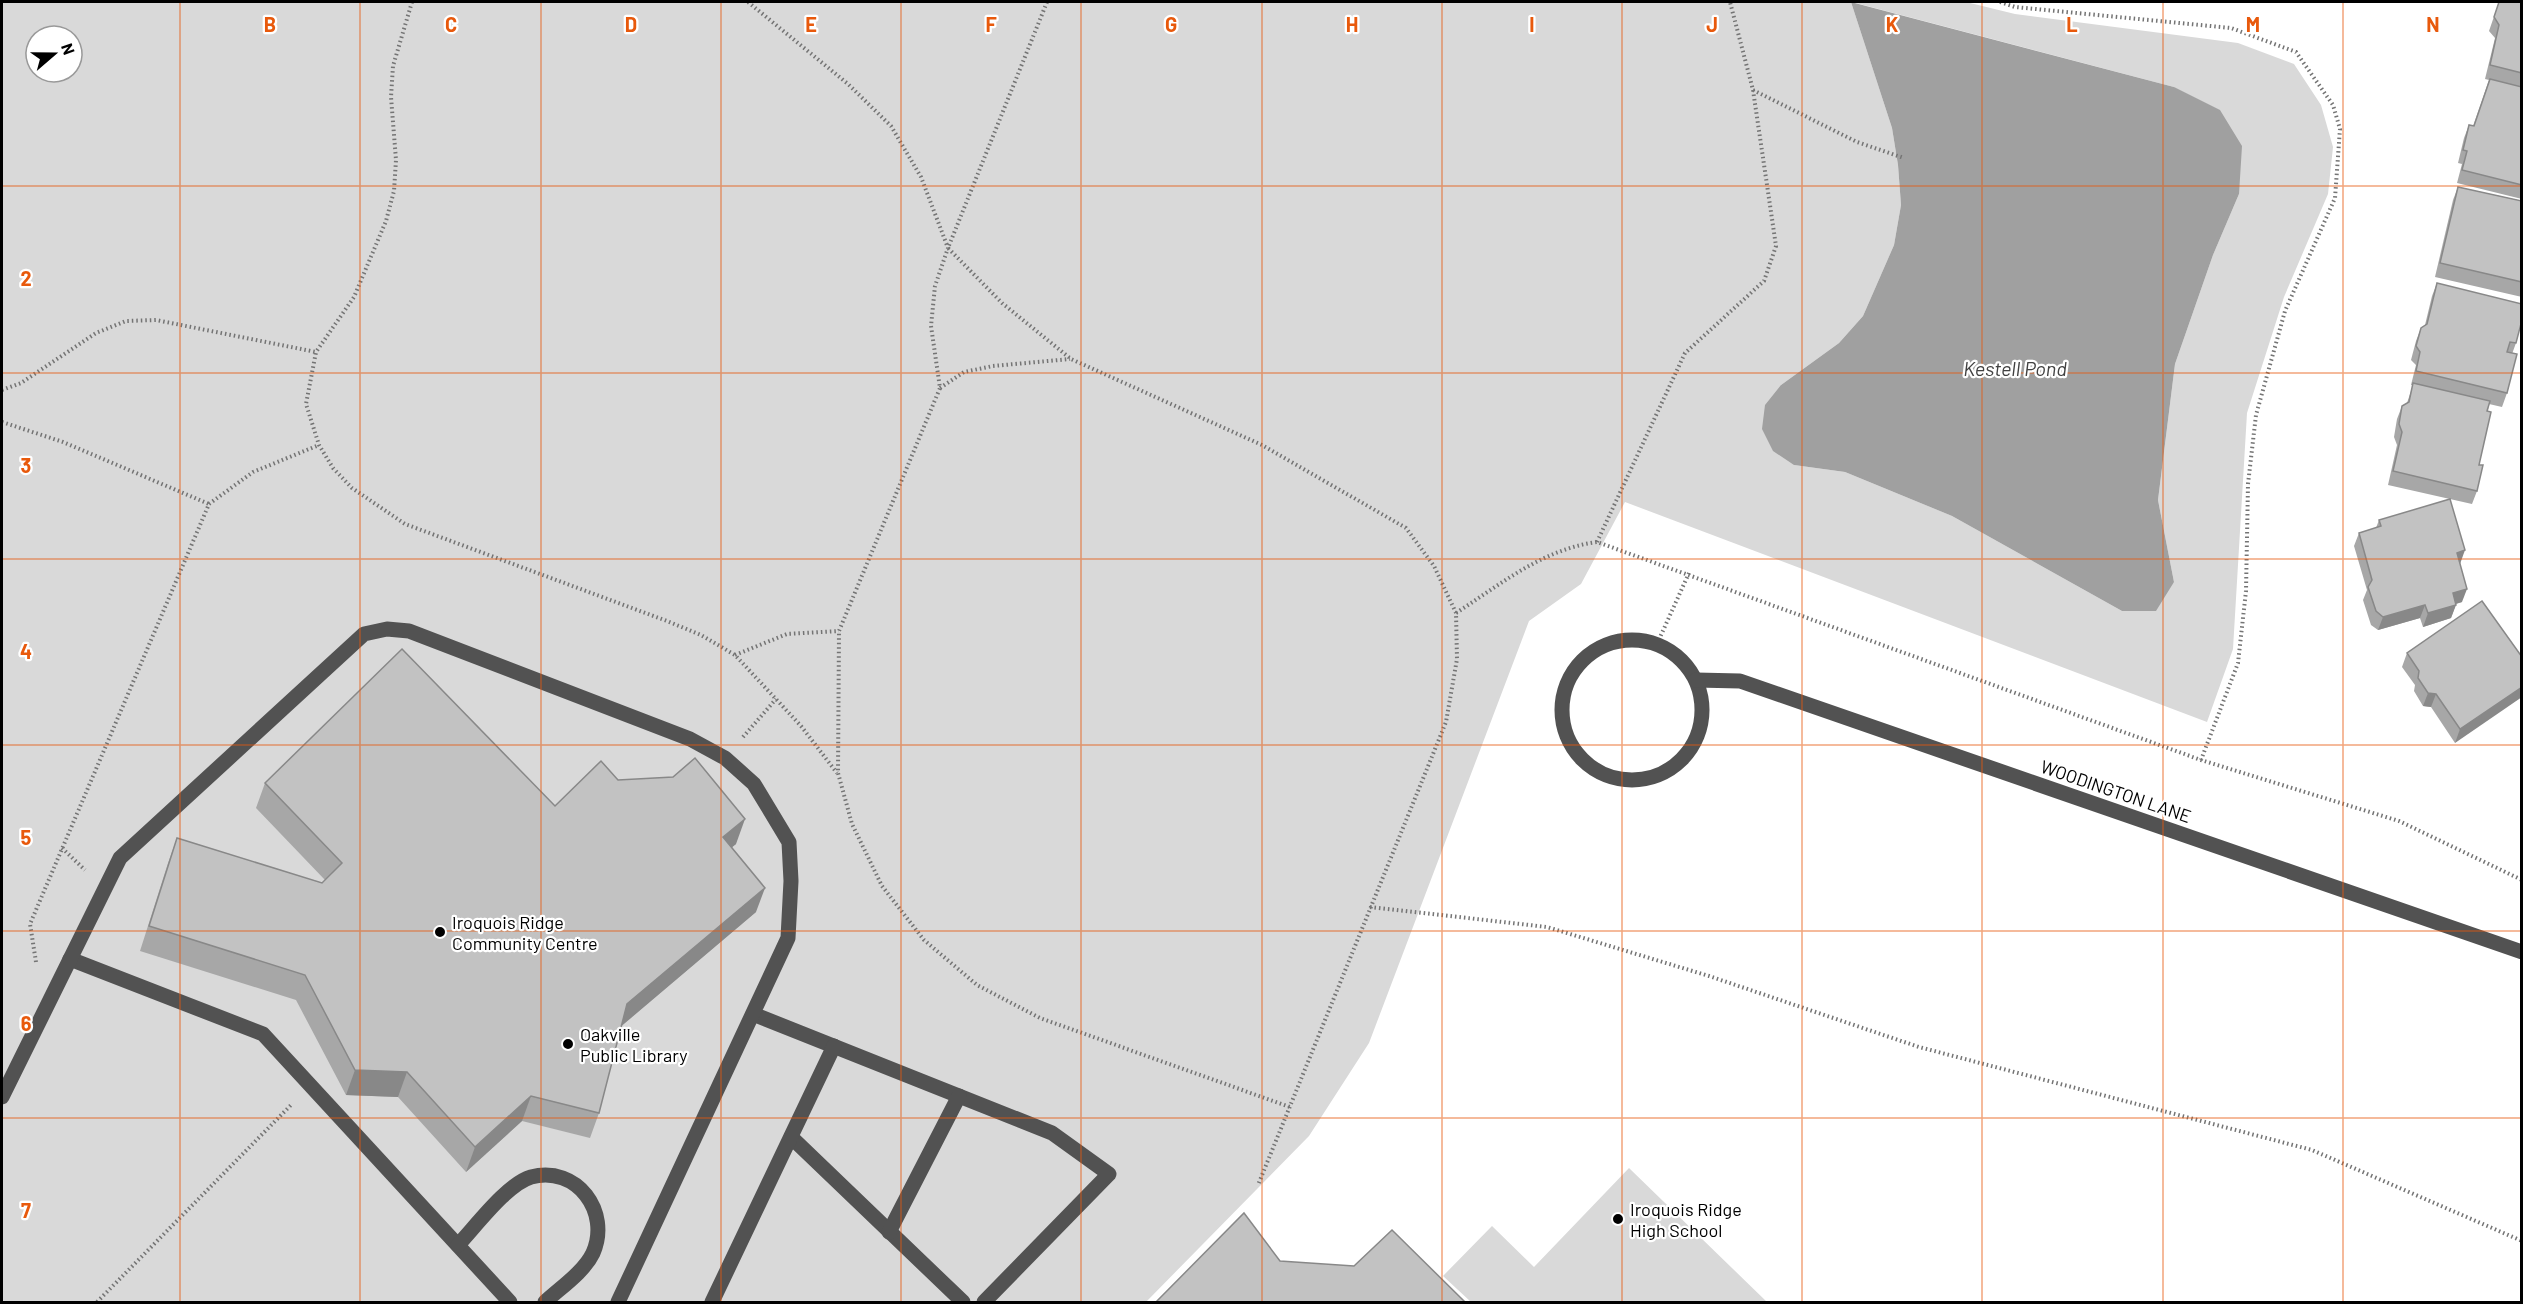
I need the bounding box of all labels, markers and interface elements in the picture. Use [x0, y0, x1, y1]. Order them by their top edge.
text: B [264, 12, 276, 36]
text: C [445, 12, 457, 36]
text: D [625, 12, 637, 36]
text: E [805, 12, 817, 36]
text: F [985, 12, 997, 36]
text: G [1165, 12, 1177, 36]
text: H [1346, 12, 1358, 36]
text: I [1529, 12, 1535, 36]
text: J [1706, 12, 1718, 36]
text: K [1886, 12, 1899, 36]
text: L [2066, 12, 2078, 36]
text: M [2246, 12, 2260, 36]
text: N [2426, 12, 2440, 36]
north arrow [24, 24, 84, 84]
text: N [58, 40, 79, 57]
text: 2 [20, 266, 32, 290]
water label: Kestell Pond [1963, 356, 2067, 380]
text: 3 [21, 453, 31, 477]
text: 4 [20, 639, 32, 663]
street label: WOODINGTON LANE [2038, 755, 2194, 827]
text: 5 [21, 825, 32, 849]
place label: Iroquois Ridge Community Centre [452, 911, 598, 954]
marker: Iroquois Ridge Community Centre [433, 925, 447, 939]
text: 6 [21, 1011, 32, 1035]
place label: Oakville Public Library [580, 1023, 688, 1066]
marker: Oakville Public Library [561, 1037, 575, 1051]
text: 7 [21, 1198, 31, 1222]
place label: Iroquois Ridge High School [1630, 1198, 1742, 1241]
marker: Iroquois Ridge High School [1611, 1212, 1625, 1226]

